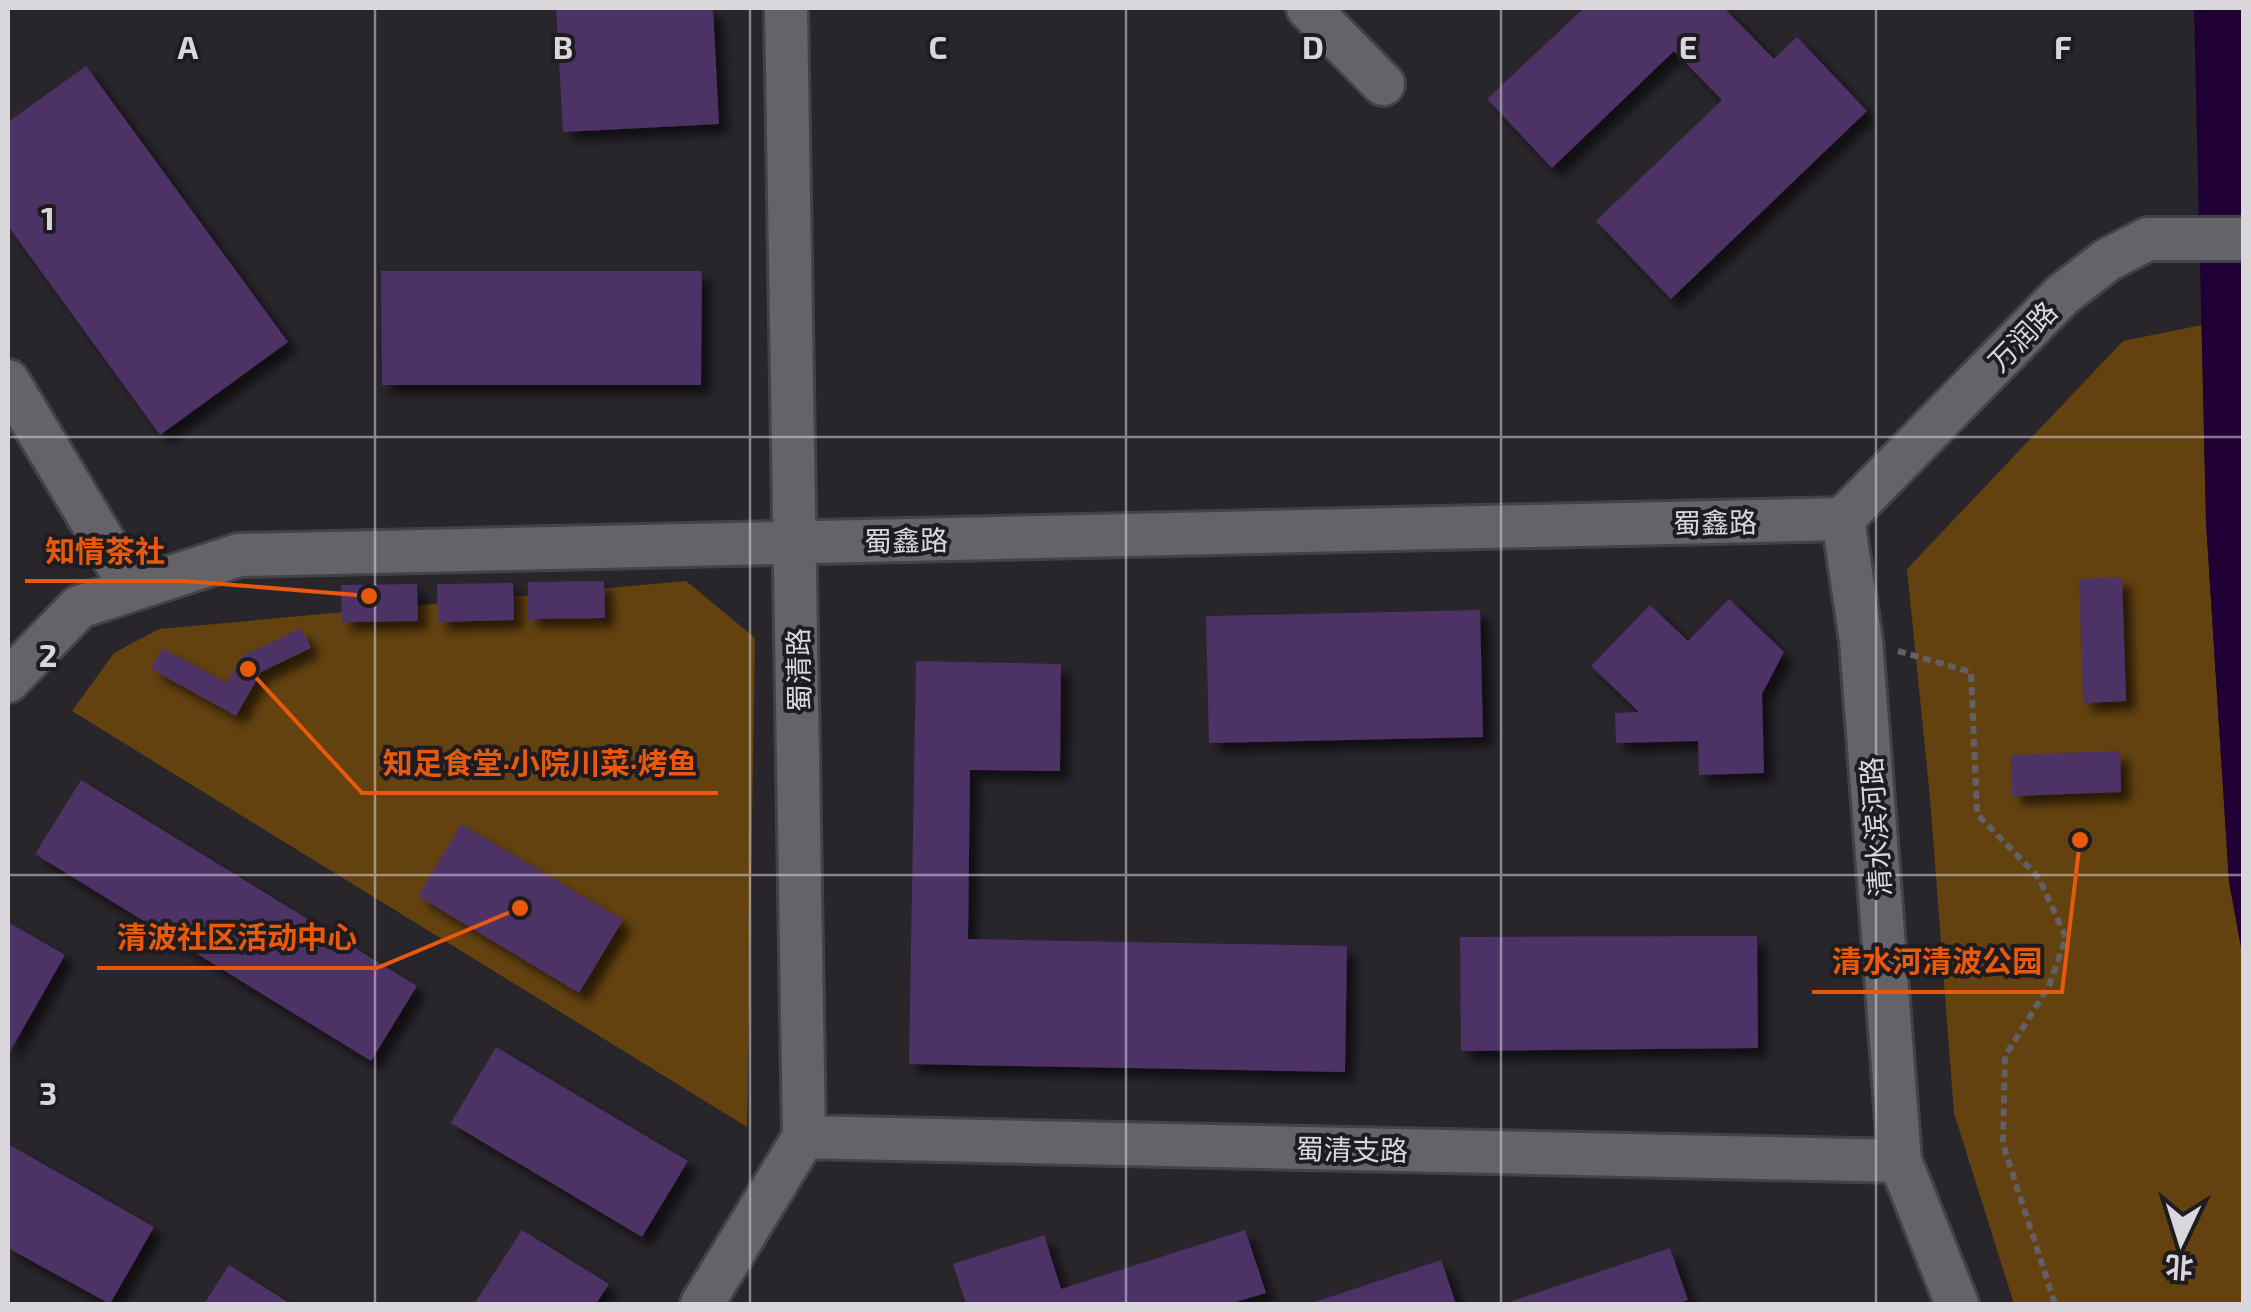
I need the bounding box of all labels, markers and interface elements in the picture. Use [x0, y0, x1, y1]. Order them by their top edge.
text: A [178, 27, 199, 65]
text: B [553, 27, 573, 65]
text: C [929, 27, 947, 65]
text: D [1302, 27, 1324, 65]
text: E [1679, 27, 1697, 65]
text: F [2054, 27, 2072, 65]
text: 1 [41, 198, 55, 236]
street label: 万润路 [1981, 294, 2063, 378]
street label: 蜀鑫路 [1673, 504, 1757, 540]
callout: 知情茶社 [25, 521, 185, 581]
street label: 蜀鑫路 [864, 522, 948, 558]
text: 知情茶社 [45, 532, 165, 568]
street label: 蜀清路 [780, 628, 816, 712]
text: 2 [39, 635, 57, 673]
callout: 知足食堂·小院川菜·烤鱼 [362, 733, 718, 793]
text: 知足食堂·小院川菜·烤鱼 [382, 744, 698, 780]
street label: 清水滨河路 [1853, 756, 1897, 898]
callout: 清波社区活动中心 [97, 908, 377, 968]
text: 清波社区活动中心 [117, 918, 357, 954]
callout: 清水河清波公园 [1812, 932, 2062, 992]
text: 清水河清波公园 [1832, 942, 2042, 978]
text: 3 [39, 1073, 57, 1111]
street label: 蜀清支路 [1296, 1131, 1408, 1167]
north arrow [2131, 1192, 2231, 1292]
text: 北 [2164, 1250, 2194, 1286]

